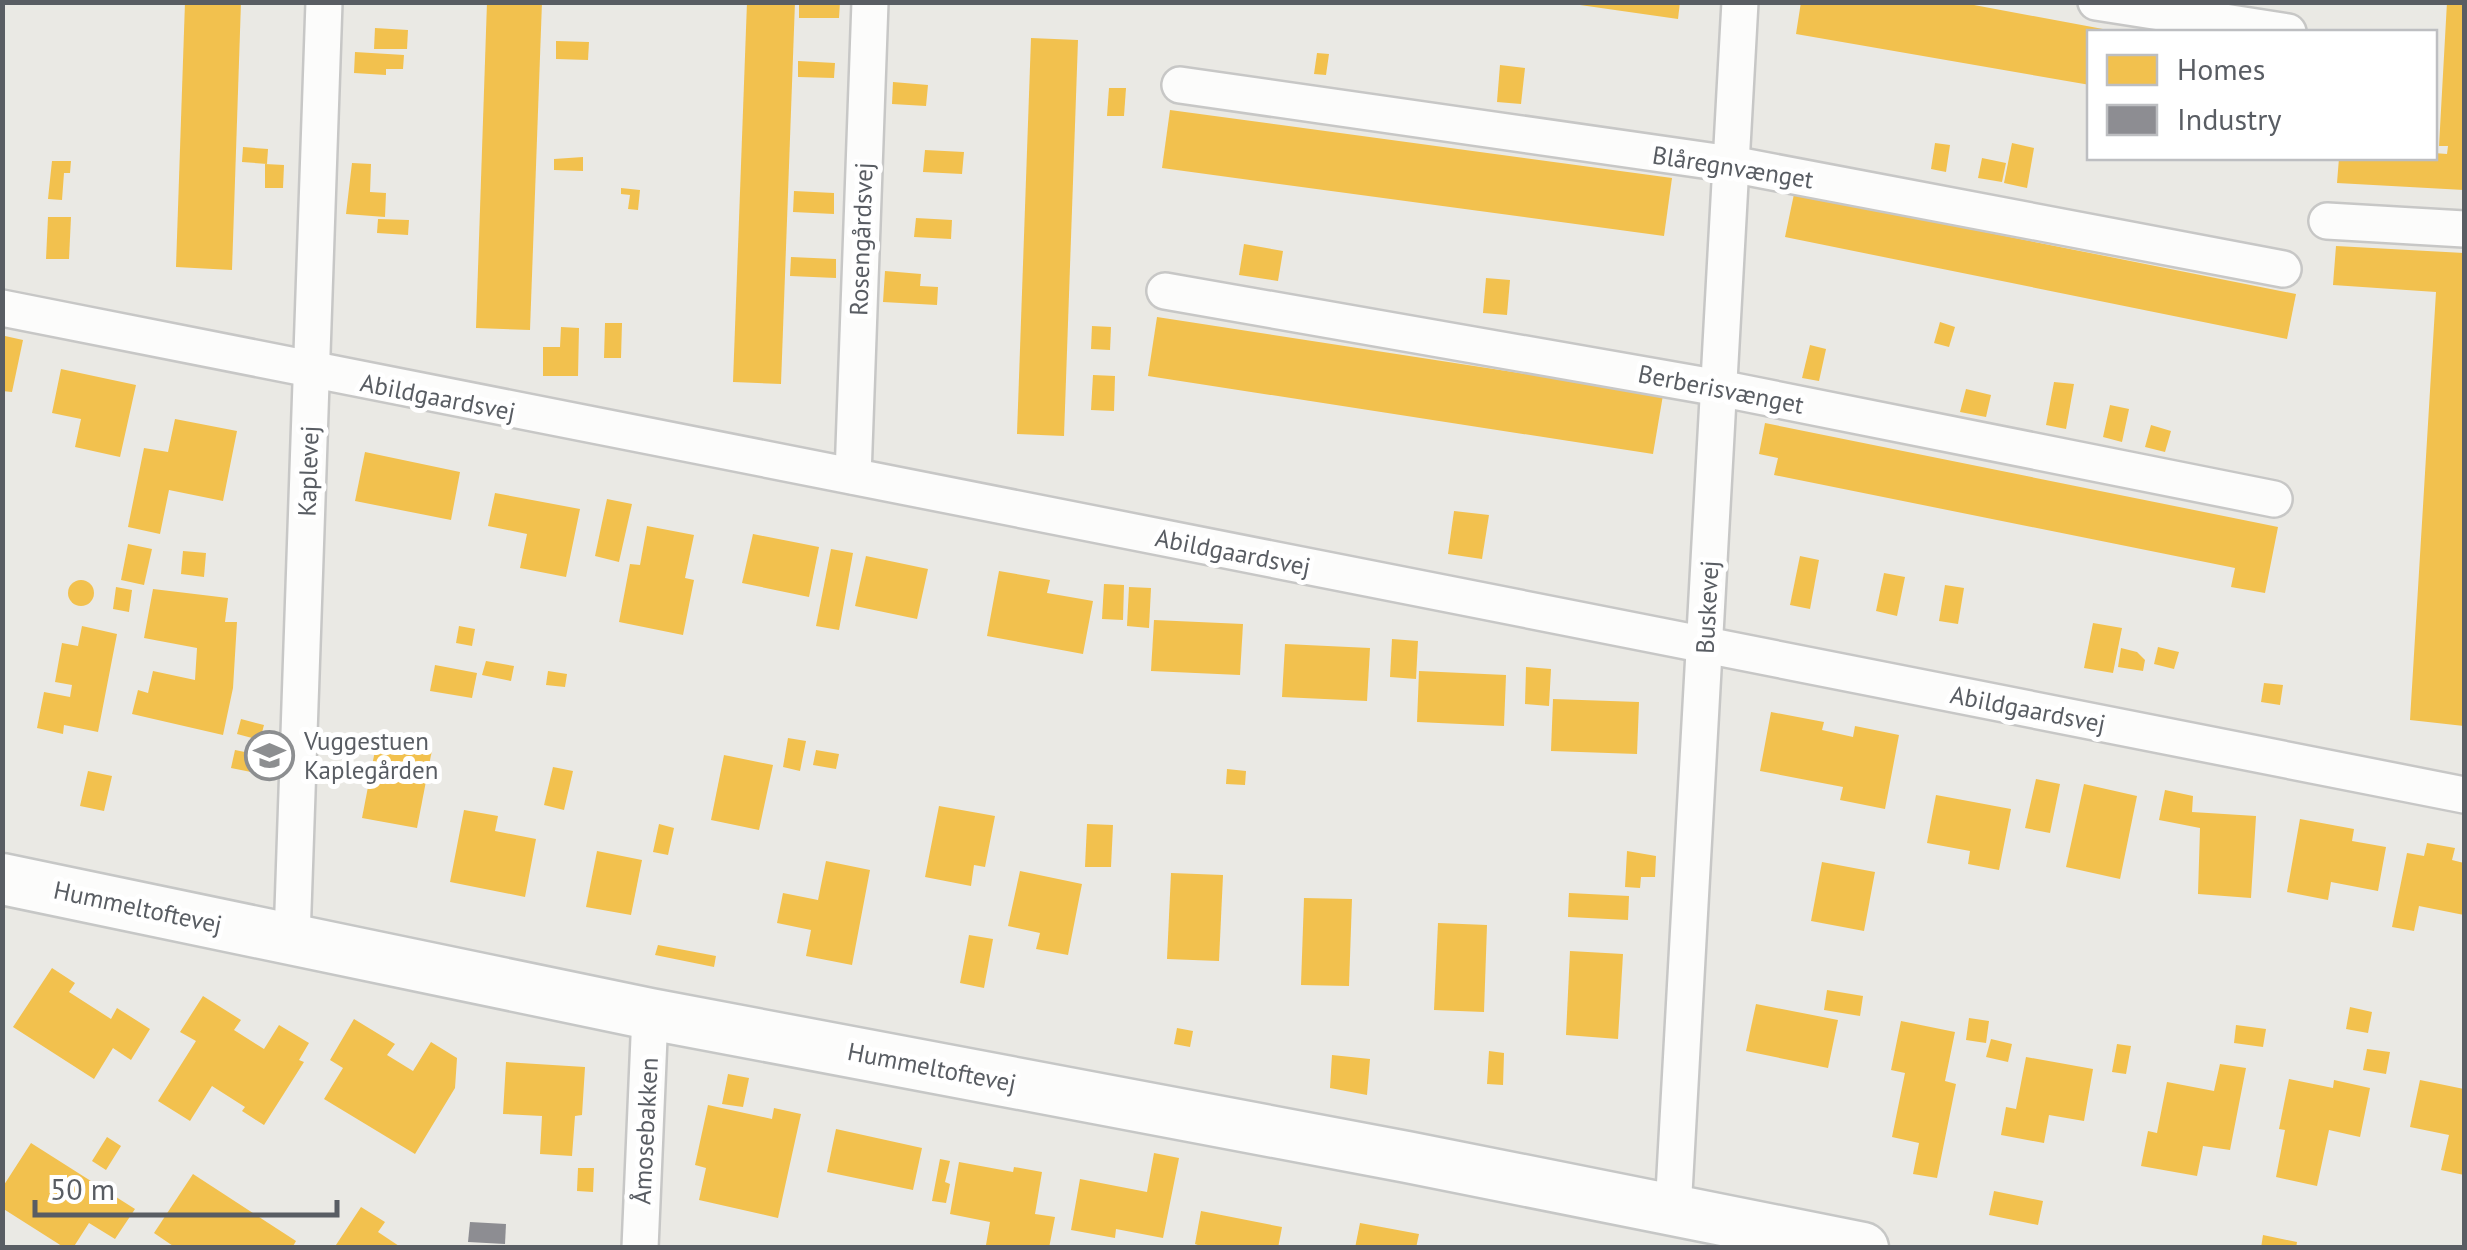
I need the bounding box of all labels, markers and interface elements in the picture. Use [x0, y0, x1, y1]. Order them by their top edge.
legend [2087, 30, 2437, 160]
text: Homes [2177, 49, 2265, 88]
text: Industry [2177, 99, 2281, 138]
street label: Blåregnvænget [1650, 138, 1816, 196]
street label: Rosengårdsvej [842, 162, 880, 316]
street label: Berberisvænget [1636, 357, 1807, 421]
street label: Abildgaardsvej [358, 366, 518, 428]
street label: Kaplevej [290, 425, 326, 517]
street label: Abildgaardsvej [1153, 521, 1313, 583]
street label: Buskevej [1689, 559, 1725, 655]
street label: Abildgaardsvej [1948, 678, 2108, 740]
place label: Vuggestuen Kaplegården [303, 725, 438, 786]
school or university icon: Vuggestuen Kaplegården [243, 729, 295, 781]
street label: Hummeltoftevej [51, 874, 225, 940]
street label: Hummeltoftevej [845, 1035, 1019, 1099]
street label: Åmosebakken [625, 1057, 665, 1205]
scale bar [35, 1155, 338, 1217]
text: 50 m [50, 1169, 115, 1208]

